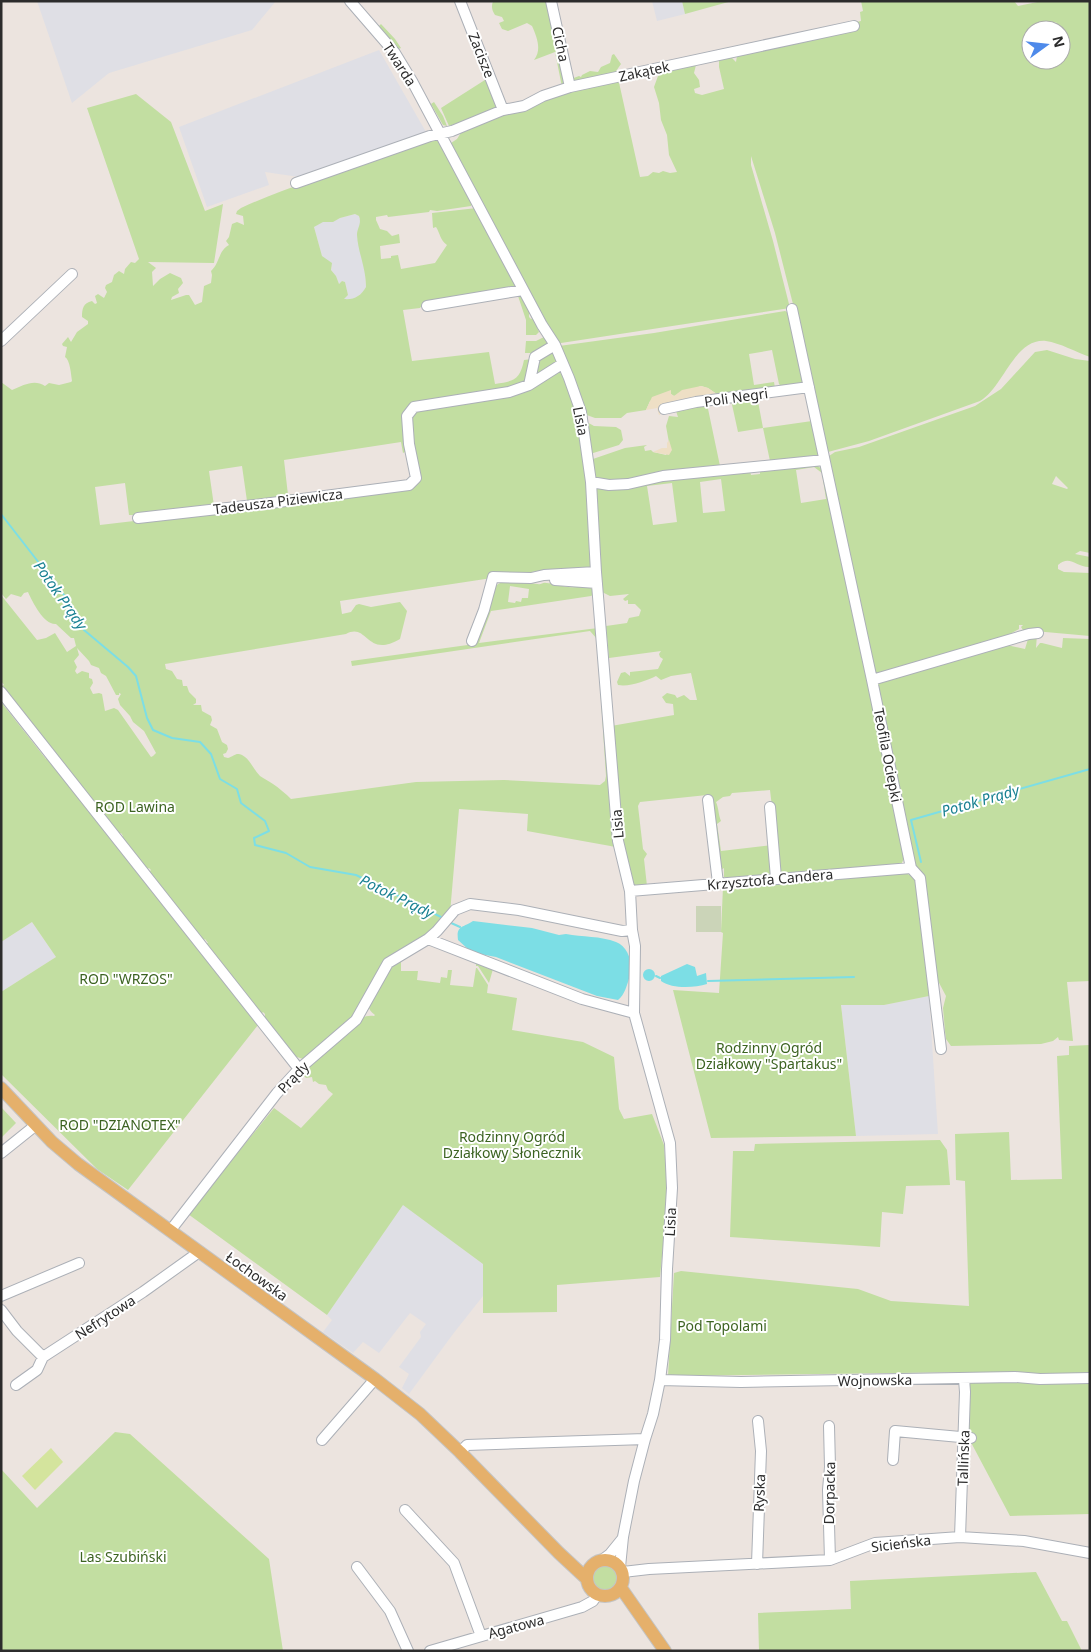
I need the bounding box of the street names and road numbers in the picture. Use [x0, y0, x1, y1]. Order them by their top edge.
street label: Cicha [548, 25, 574, 63]
street label: Zacisze [464, 29, 500, 81]
street label: Twarda [379, 39, 421, 89]
street label: Zakątek [617, 56, 672, 86]
street label: Poli Negri [703, 383, 769, 411]
street label: Lisia [569, 405, 593, 437]
street label: Tadeusza Piziewicza [212, 484, 344, 518]
street label: Teofila Ociepki [870, 706, 906, 804]
street label: Lisia [606, 809, 628, 839]
street label: Krzysztofa Candera [706, 864, 834, 894]
street label: Prądy [273, 1056, 313, 1097]
street label: Lisia [660, 1207, 680, 1237]
street label: Łochowska [222, 1247, 292, 1305]
street label: Nefrytowa [71, 1290, 139, 1344]
street label: Wojnowska [837, 1370, 913, 1390]
street label: Tallińska [953, 1430, 973, 1486]
street label: Dorpacka [819, 1461, 839, 1525]
street label: Ryska [749, 1474, 769, 1512]
street label: Sicieńska [870, 1530, 932, 1556]
street label: Agatowa [486, 1609, 546, 1643]

